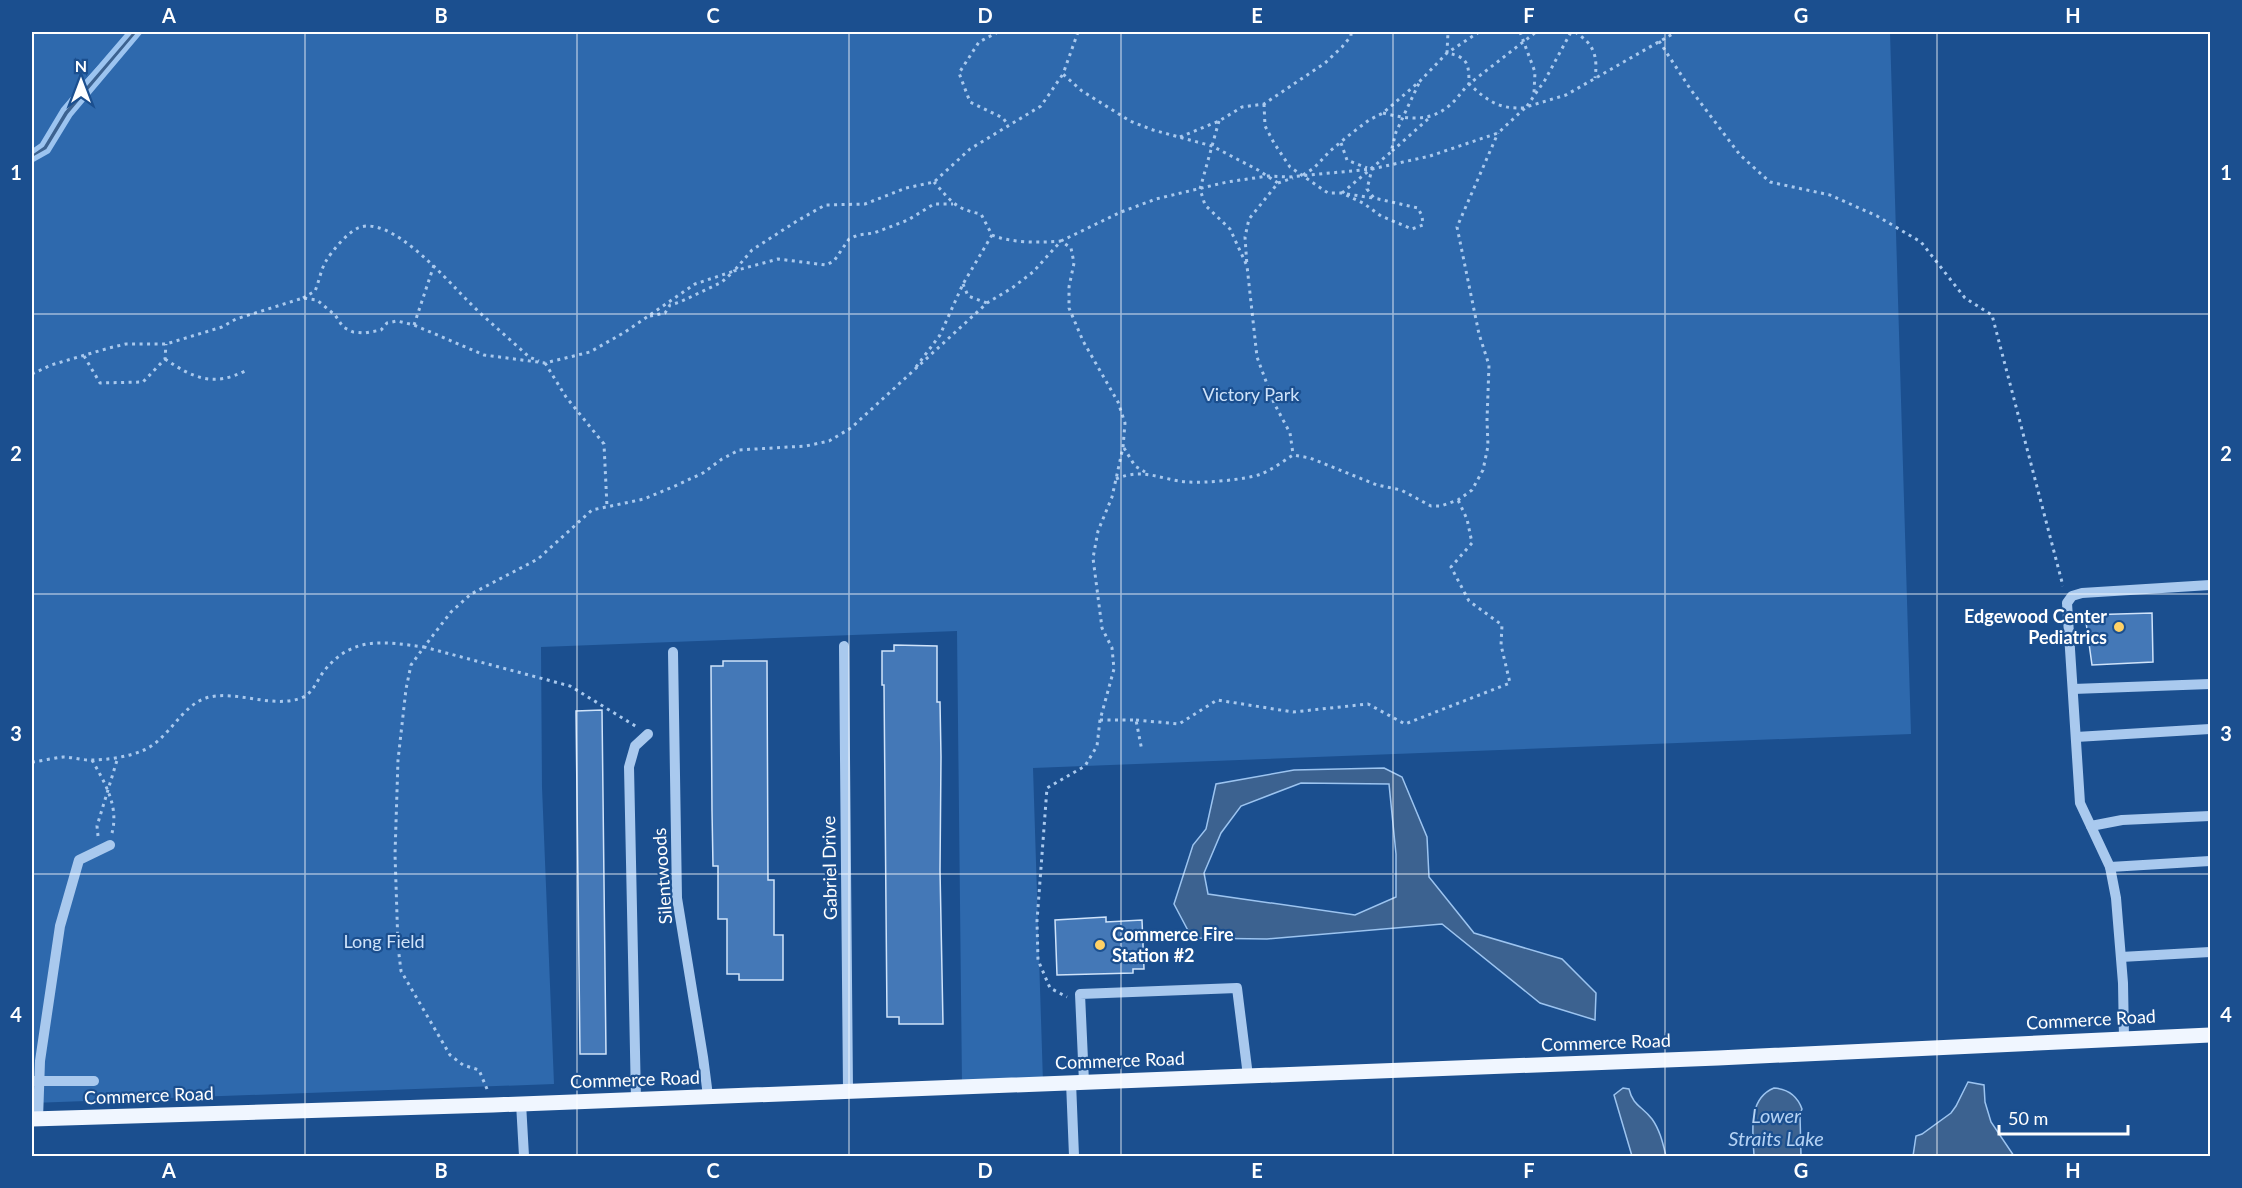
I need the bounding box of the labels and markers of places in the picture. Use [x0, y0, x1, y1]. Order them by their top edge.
place label: Edgewood Center Pediatrics [1964, 605, 2107, 648]
marker: Edgewood Center Pediatrics [2112, 620, 2126, 634]
place label: Commerce Fire Station #2 [1112, 923, 1234, 966]
marker: Commerce Fire Station #2 [1093, 938, 1107, 952]

